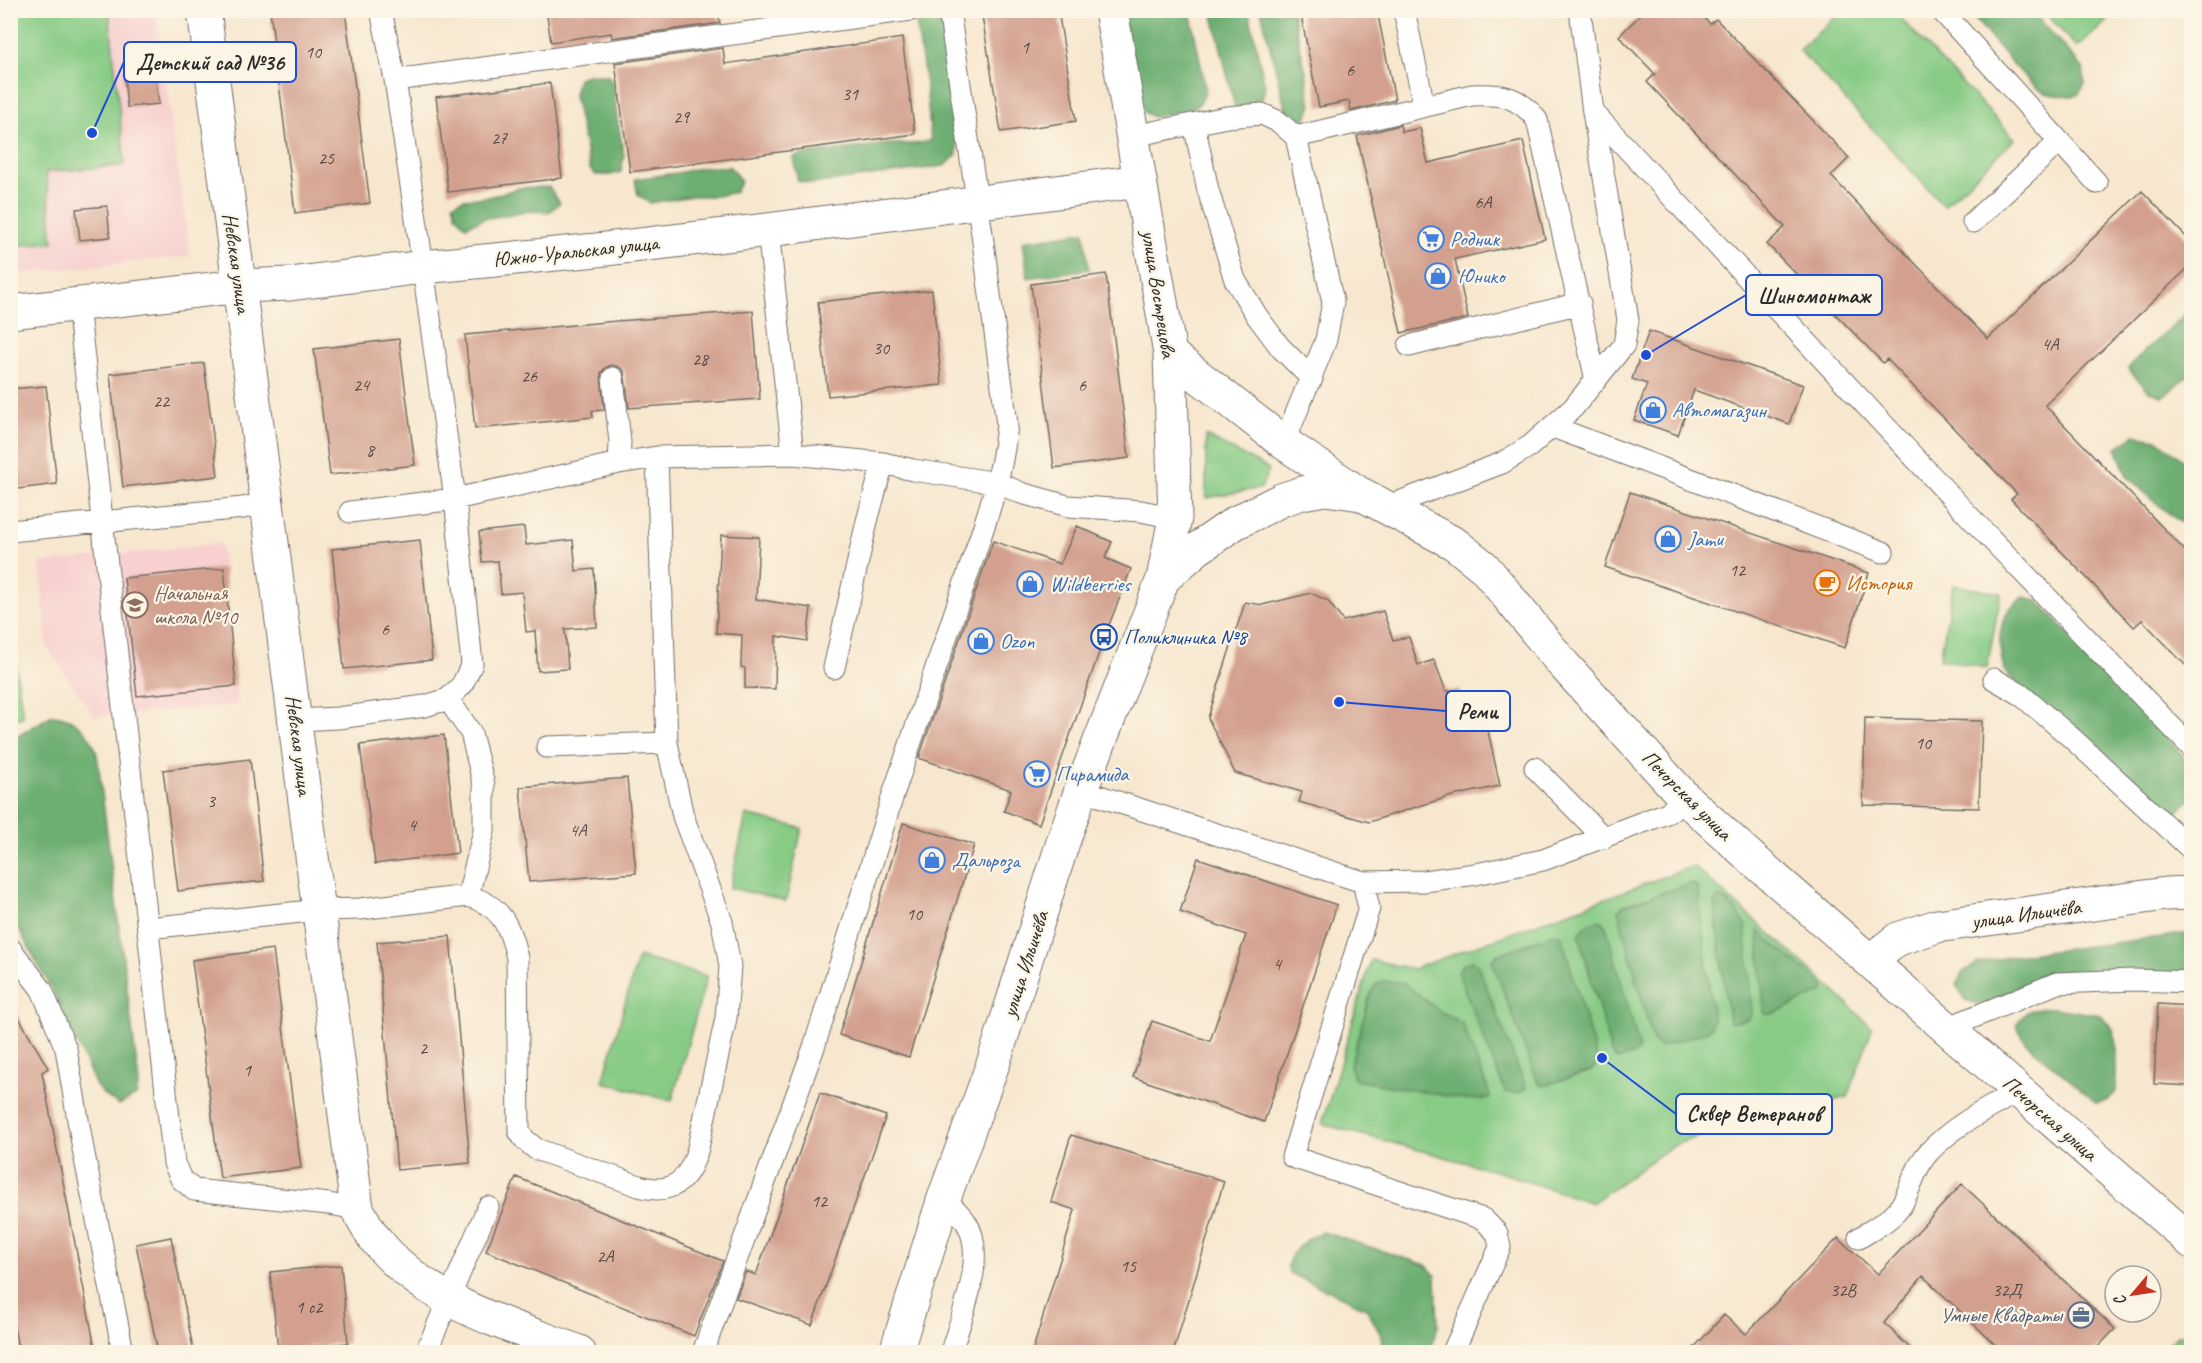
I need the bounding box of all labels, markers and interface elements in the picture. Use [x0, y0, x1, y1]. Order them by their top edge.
house number: 1 [1021, 36, 1030, 58]
house number: 10 [305, 41, 323, 63]
callout: Детский сад №36 [124, 42, 296, 82]
text: Детский сад №36 [136, 49, 286, 77]
house number: 6 [1346, 59, 1355, 81]
house number: 31 [842, 83, 859, 105]
house number: 29 [673, 106, 691, 128]
house number: 27 [491, 127, 508, 149]
house number: 25 [318, 147, 335, 169]
house number: 6А [1474, 191, 1493, 213]
street label: Невская улица [217, 211, 257, 317]
supermarket icon: Родник [1416, 224, 1446, 254]
street label: улица Вострецова [1136, 226, 1182, 361]
place label: Родник [1450, 226, 1500, 252]
street label: Южно-Уральская улица [492, 229, 662, 273]
shop icon: Юнико [1423, 261, 1453, 291]
place label: Юнико [1458, 263, 1507, 289]
callout: Шиномонтаж [1746, 275, 1882, 315]
text: Шиномонтаж [1758, 282, 1873, 310]
house number: 4А [2041, 333, 2060, 355]
house number: 30 [873, 337, 891, 359]
house number: 28 [692, 348, 710, 370]
house number: 26 [521, 365, 538, 387]
house number: 24 [353, 374, 371, 396]
house number: 6 [1078, 374, 1087, 396]
house number: 22 [153, 390, 171, 412]
shop icon: Автомагазин [1638, 395, 1668, 425]
place label: Автомагазин [1672, 397, 1767, 423]
house number: 8 [366, 439, 376, 461]
shop icon: Jamu [1653, 524, 1683, 554]
place label: Jamu [1687, 526, 1724, 552]
house number: 12 [1729, 559, 1747, 581]
cafe icon: История [1812, 568, 1842, 598]
shop icon: Wildberries [1015, 569, 1045, 599]
place label: История [1846, 570, 1913, 596]
place label: Wildberries [1050, 571, 1132, 597]
place label: Начальная школа №10 [154, 580, 239, 630]
school or university icon: Начальная школа №10 [120, 590, 150, 620]
house number: 6 [381, 618, 390, 640]
bus stop icon: Поликлиника №8 [1089, 622, 1119, 652]
place label: Поликлиника №8 [1124, 624, 1249, 650]
shop icon: Ozon [966, 626, 996, 656]
place label: Ozon [1000, 628, 1035, 654]
callout: Реми [1446, 691, 1510, 731]
street label: Невская улица [280, 693, 318, 799]
text: Реми [1458, 698, 1499, 726]
house number: 10 [1915, 732, 1933, 754]
street label: Печорская улица [1636, 744, 1739, 847]
supermarket icon: Пирамида [1022, 759, 1052, 789]
place label: Пирамида [1056, 761, 1130, 787]
house number: 3 [207, 790, 217, 812]
house number: 4 [408, 814, 418, 836]
house number: 4А [569, 819, 588, 841]
shop icon: Дальроза [917, 845, 947, 875]
place label: Дальроза [952, 847, 1022, 874]
street label: улица Ильичёва [1968, 893, 2084, 935]
house number: 10 [906, 903, 924, 925]
street label: улица Ильичёва [995, 906, 1055, 1022]
house number: 4 [1273, 953, 1283, 975]
house number: 2 [419, 1037, 429, 1059]
house number: 1 [243, 1059, 252, 1081]
street label: Печорская улица [1997, 1070, 2104, 1167]
callout: Сквер Ветеранов [1676, 1094, 1832, 1134]
text: Сквер Ветеранов [1686, 1100, 1827, 1128]
house number: 12 [811, 1190, 829, 1212]
house number: 2А [596, 1245, 615, 1267]
house number: 15 [1120, 1255, 1137, 1277]
north arrow [2103, 1264, 2163, 1324]
house number: 32В [1830, 1279, 1857, 1301]
house number: 32Д [1992, 1279, 2024, 1301]
text: С [2109, 1291, 2131, 1309]
house number: 1 с2 [296, 1296, 324, 1318]
office icon: Умные Квадраты [2066, 1300, 2096, 1330]
place label: Умные Квадраты [1940, 1302, 2064, 1328]

